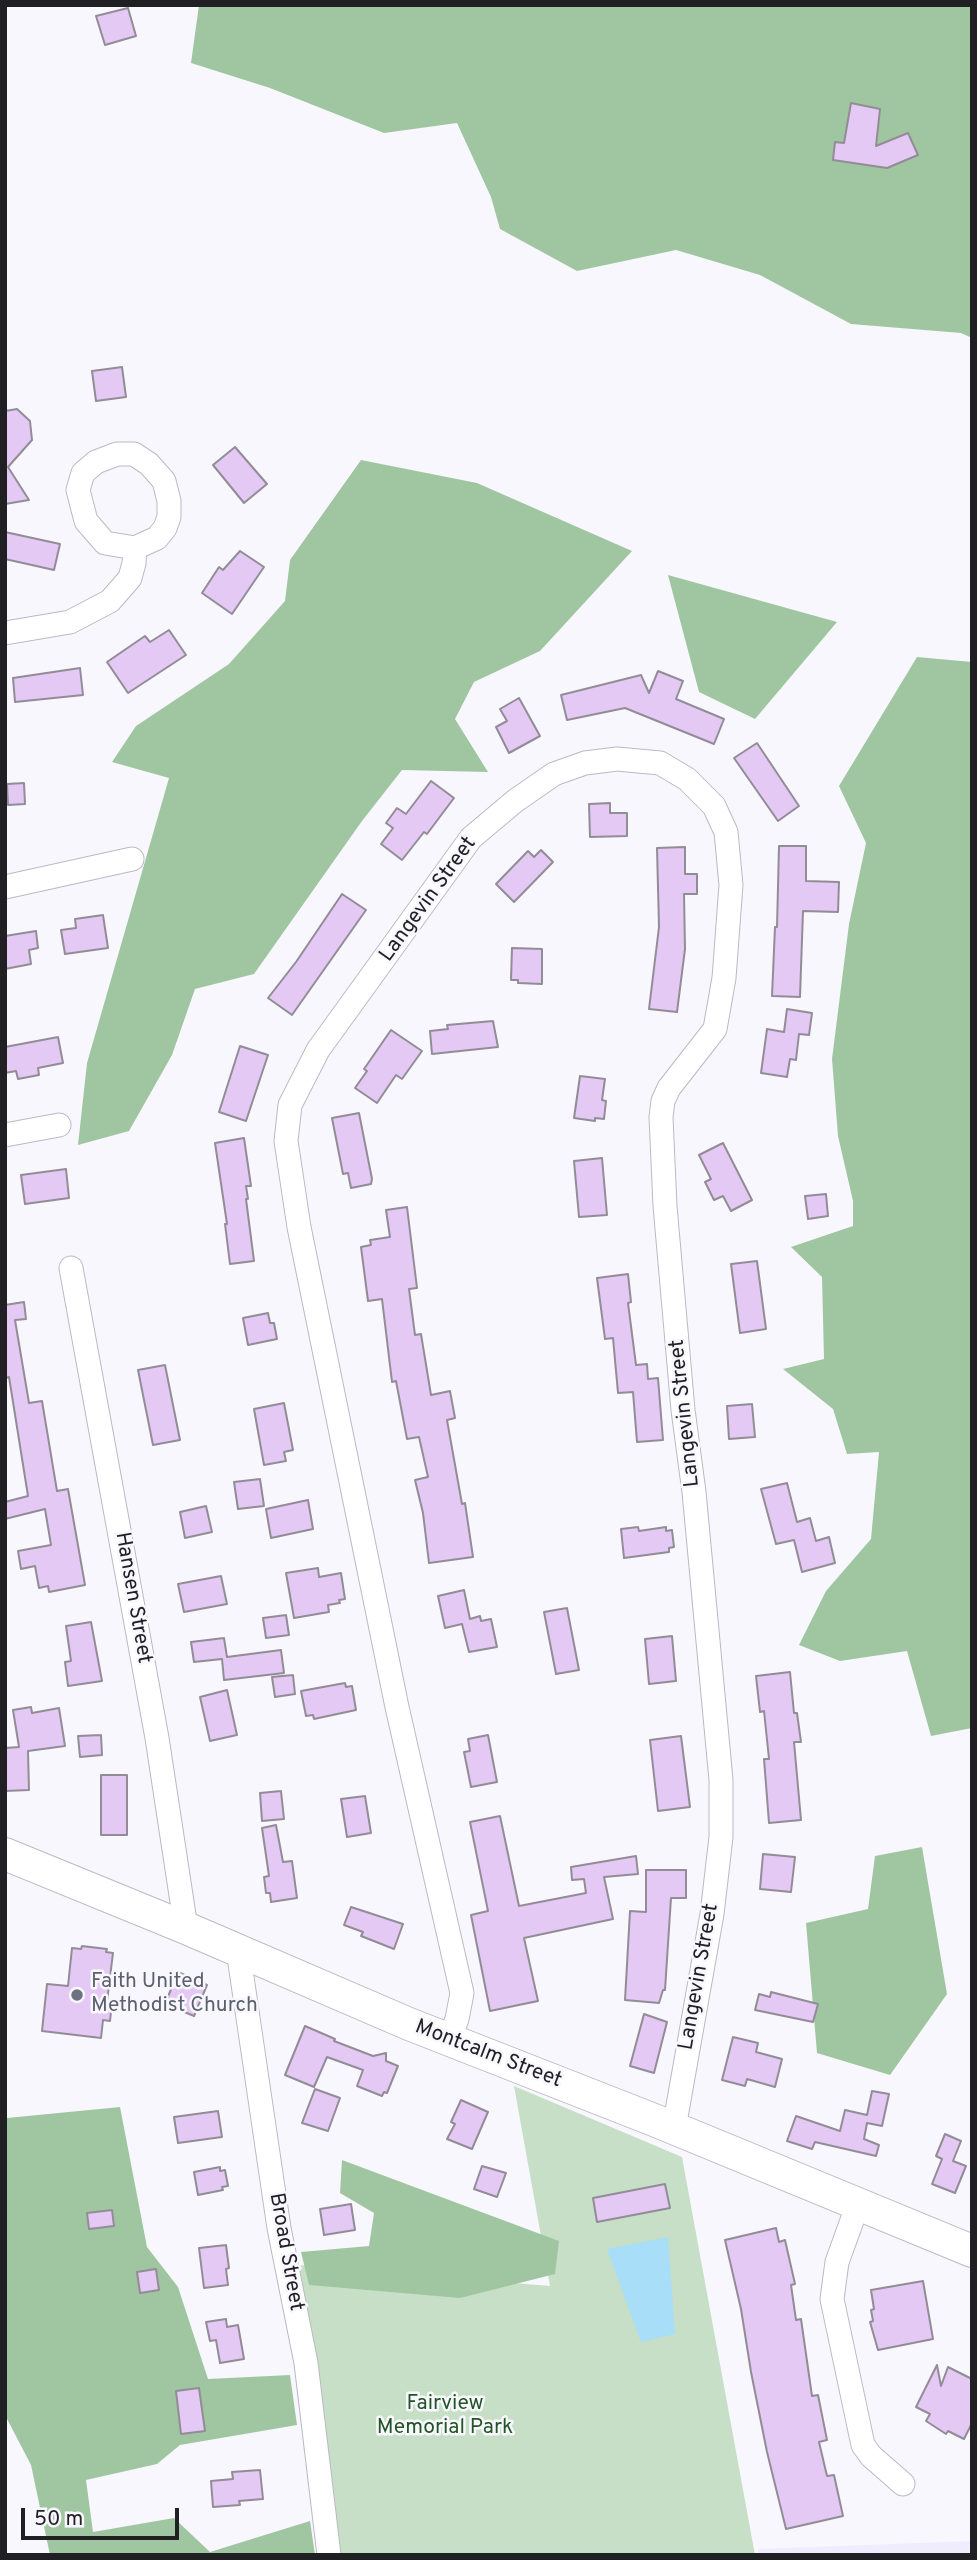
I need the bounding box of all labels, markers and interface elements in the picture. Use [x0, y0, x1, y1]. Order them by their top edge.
street label: Langevin Street [375, 833, 483, 967]
street label: Langevin Street [666, 1338, 706, 1488]
street label: Hansen Street [108, 1530, 156, 1666]
street label: Langevin Street [675, 1902, 725, 2052]
place label: Faith United Methodist Church [91, 1970, 258, 2020]
marker: Faith United Methodist Church [69, 1987, 85, 2003]
street label: Montcalm Street [411, 2015, 565, 2095]
street label: Broad Street [262, 2191, 308, 2313]
park label: Fairview Memorial Park [377, 2392, 513, 2442]
scale bar [24, 2494, 182, 2538]
text: 50 m [34, 2506, 83, 2533]

